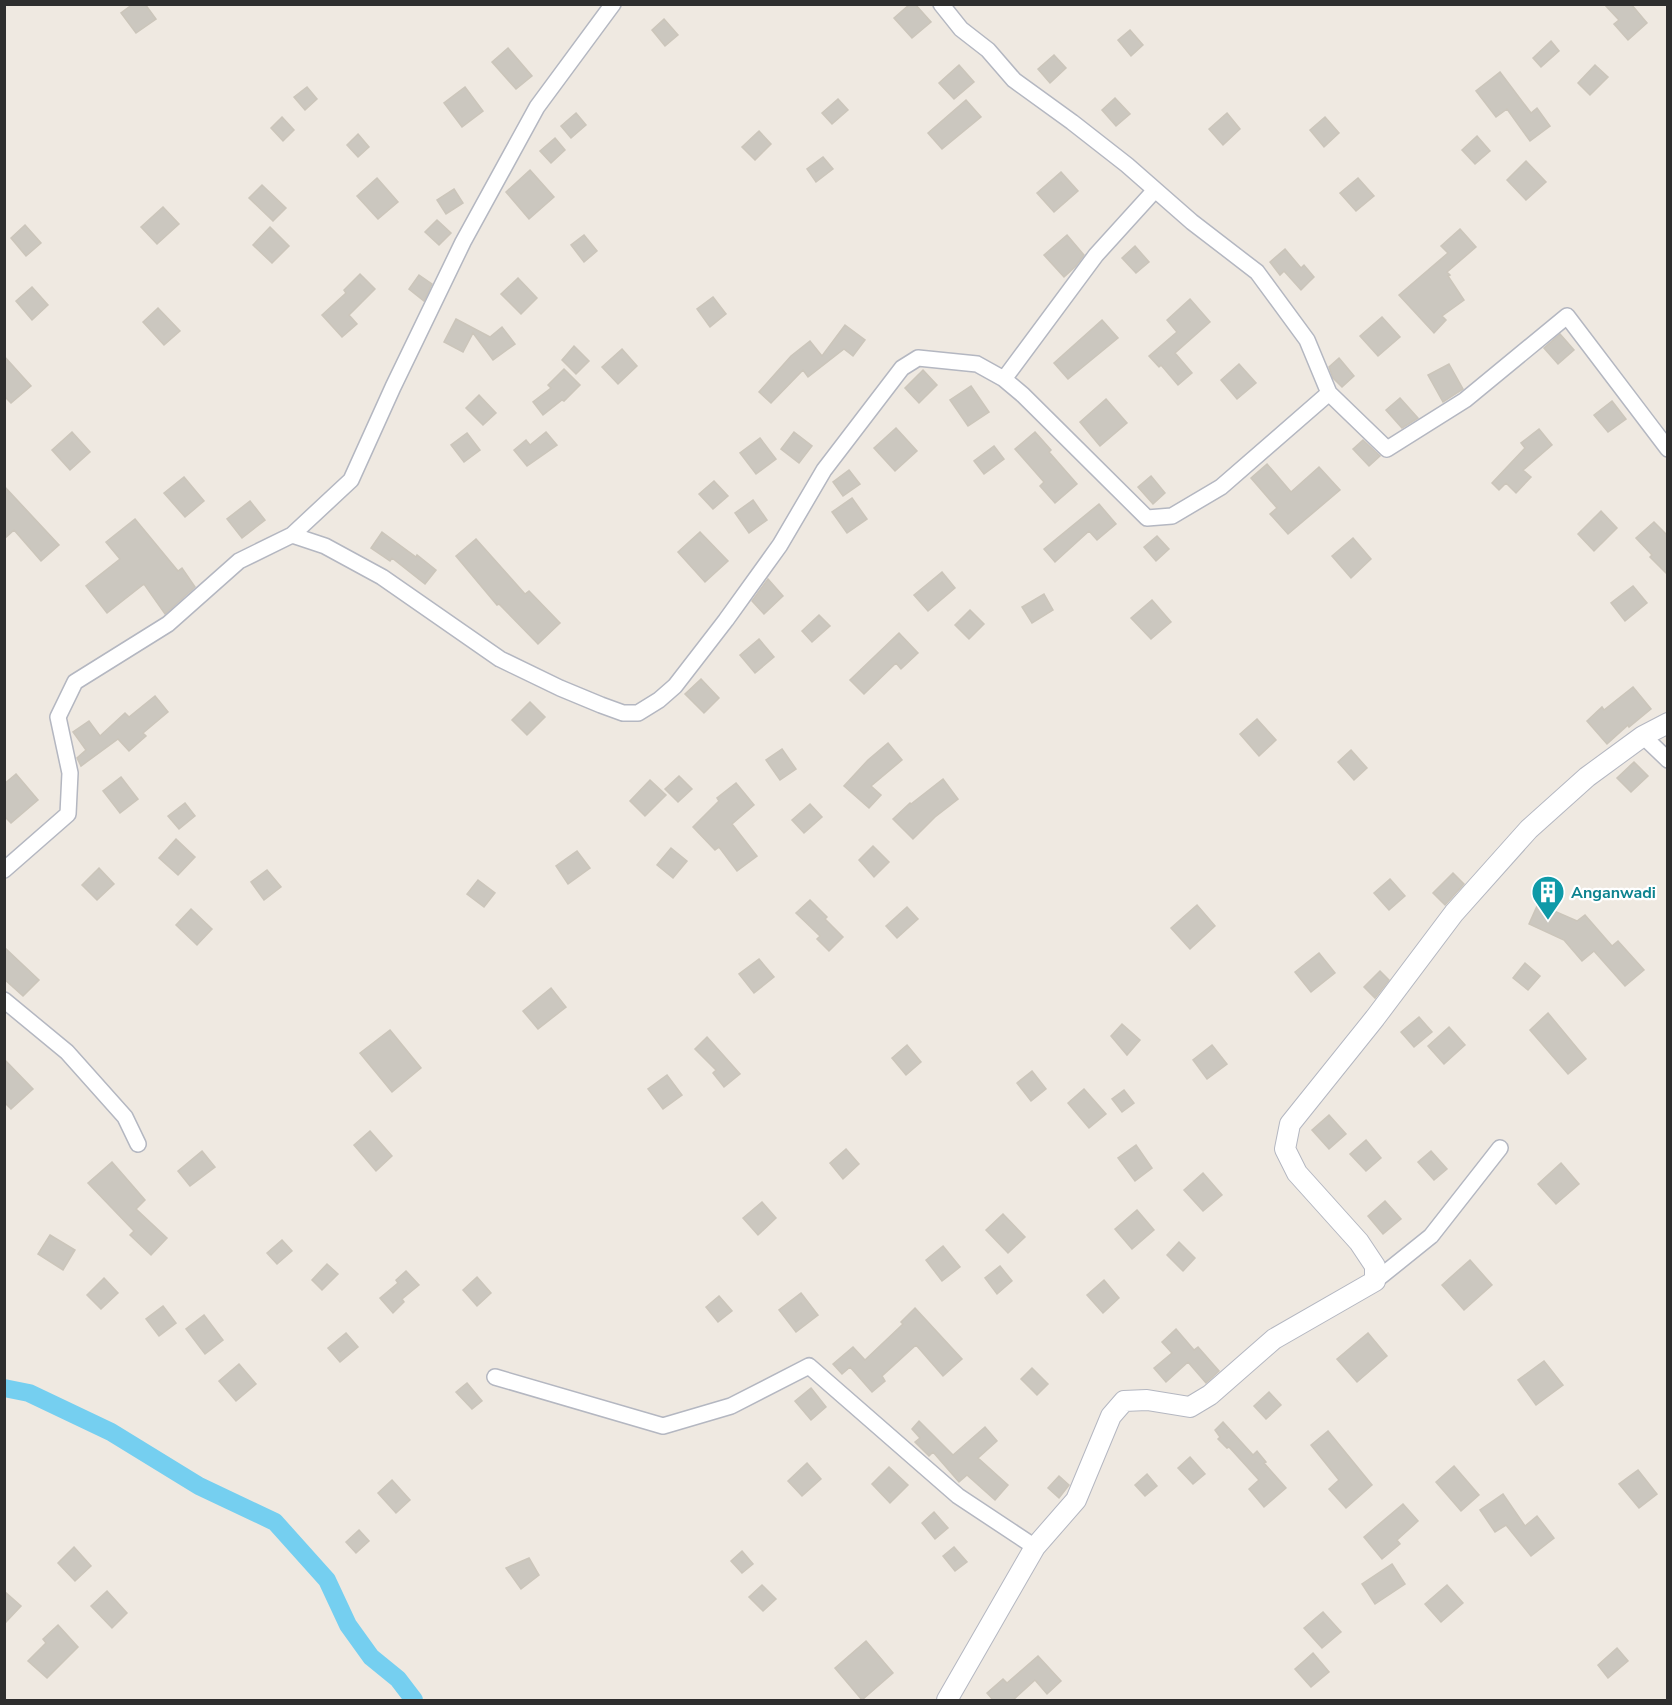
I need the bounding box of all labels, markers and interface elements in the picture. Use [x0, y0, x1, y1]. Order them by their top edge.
building icon: Anganwadi [1530, 874, 1566, 921]
place label: Anganwadi [1571, 882, 1656, 904]

